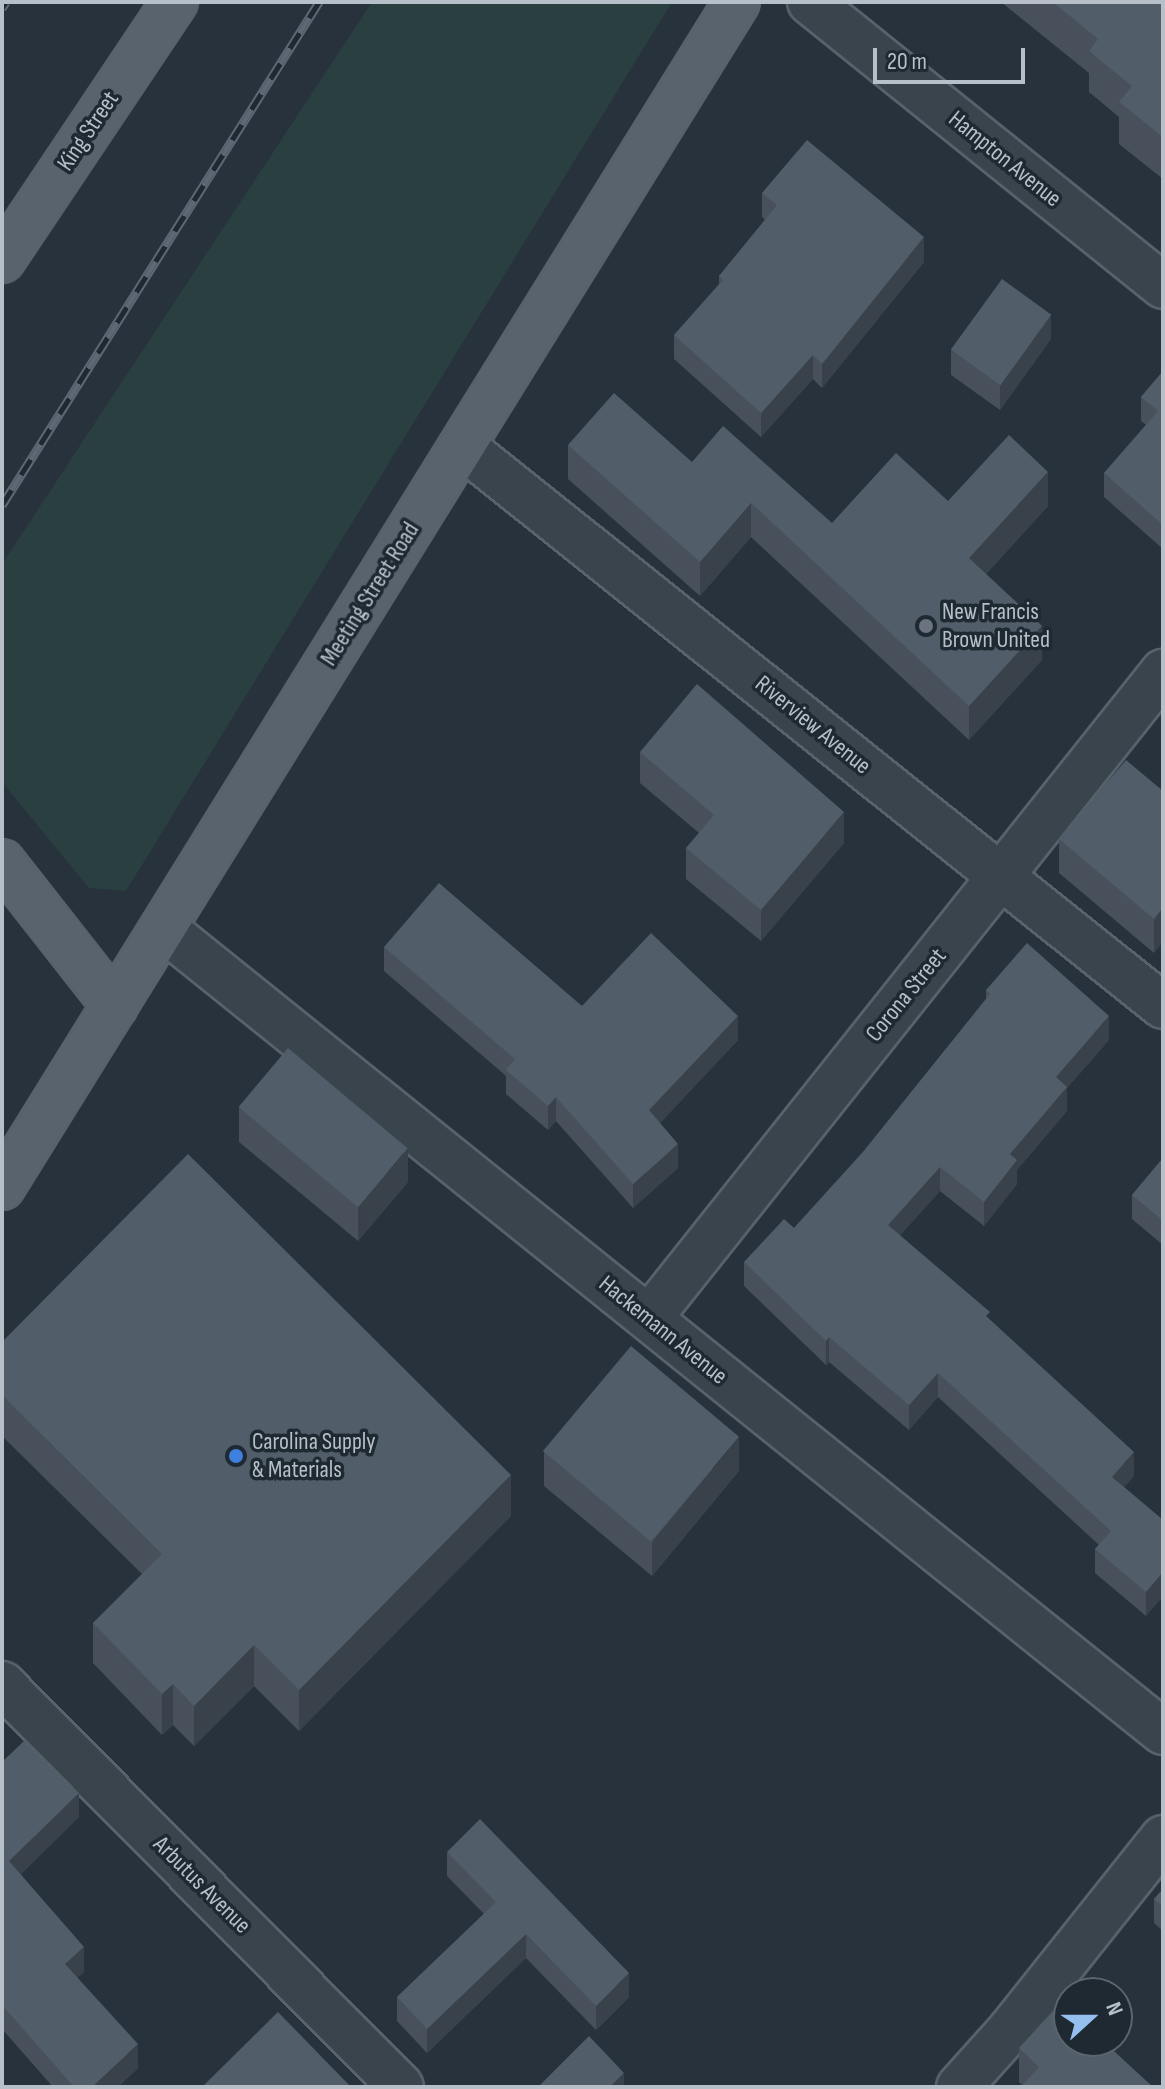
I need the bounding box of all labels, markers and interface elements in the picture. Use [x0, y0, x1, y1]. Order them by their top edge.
scale bar [877, 32, 1029, 82]
text: 20 m [887, 47, 927, 76]
street label: King Street [51, 86, 125, 176]
street label: Hampton Avenue [943, 105, 1067, 213]
street label: Meeting Street Road [315, 517, 425, 671]
place label: New Francis Brown United [942, 598, 1050, 654]
marker: New Francis Brown United [917, 617, 935, 635]
street label: Riverview Avenue [749, 670, 877, 780]
street label: Corona Street [860, 942, 952, 1048]
street label: Hackemann Avenue [593, 1269, 733, 1391]
place label: Carolina Supply & Materials [252, 1428, 376, 1484]
marker: Carolina Supply & Materials [227, 1447, 245, 1465]
street label: Arbutus Avenue [147, 1830, 257, 1940]
north arrow [1053, 1977, 1133, 2057]
text: N [1099, 1999, 1129, 2019]

